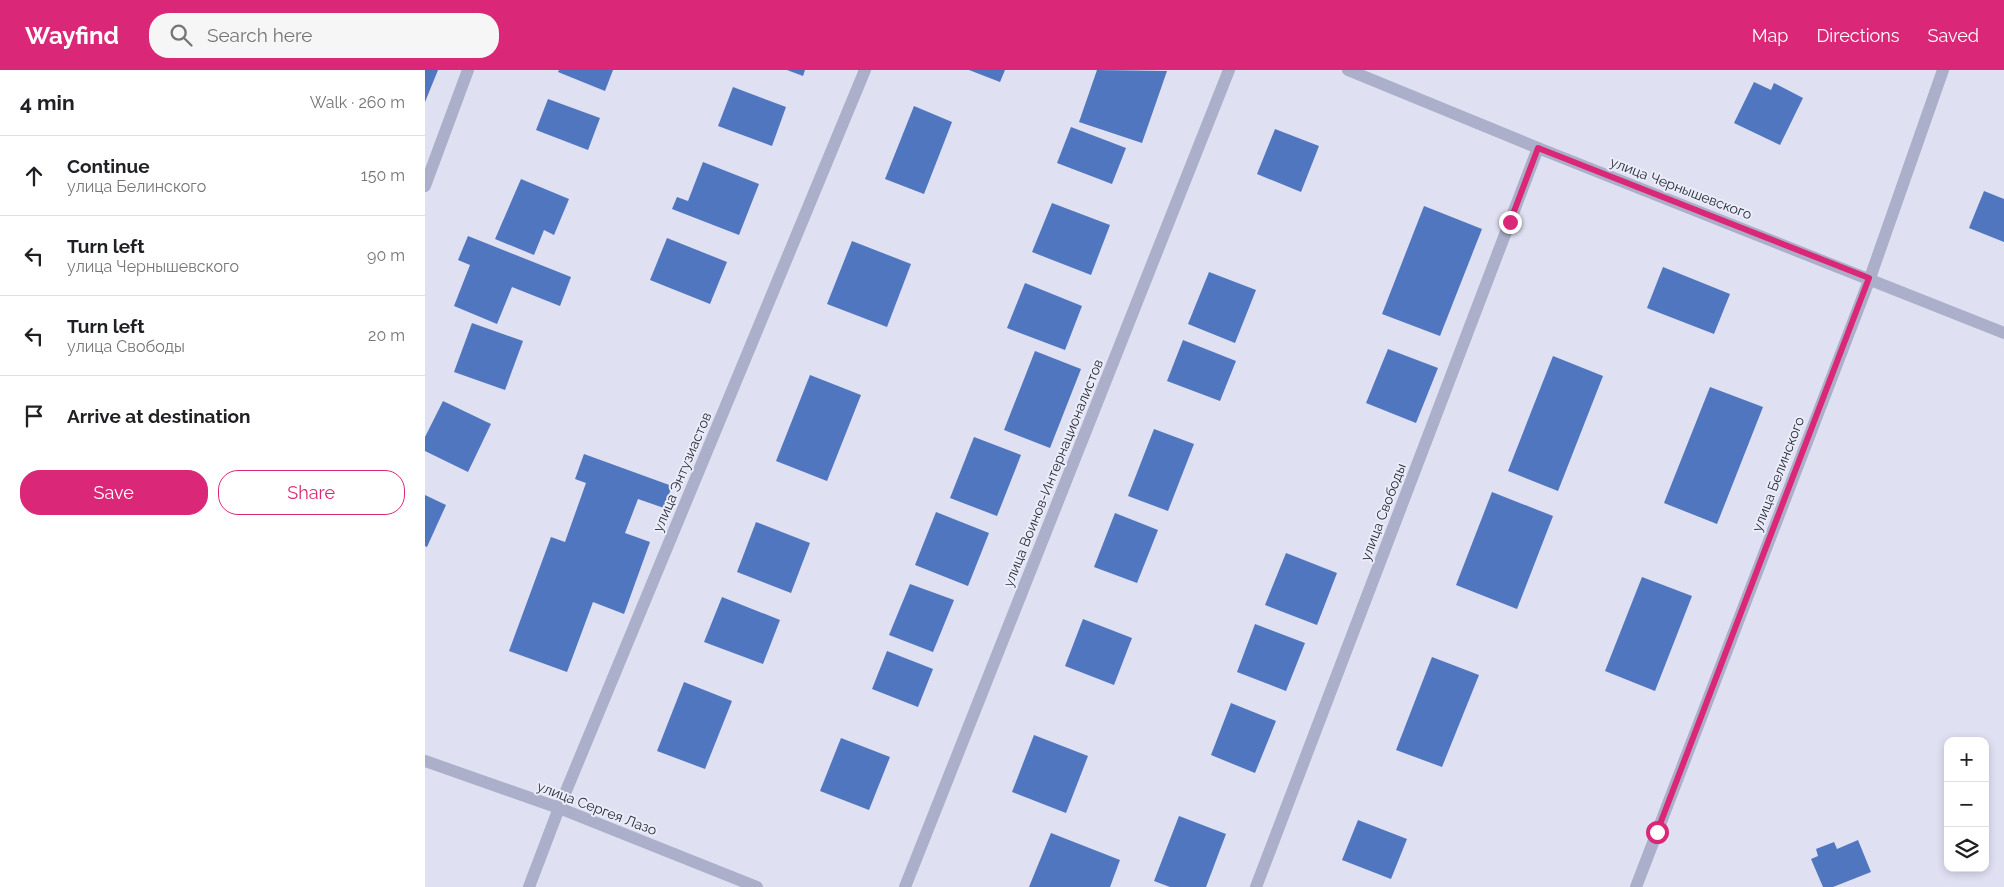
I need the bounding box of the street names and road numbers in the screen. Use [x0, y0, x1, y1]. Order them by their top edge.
street label: улица Чернышевского [1608, 154, 1754, 222]
street label: улица Воинов-Интернационалистов [1000, 357, 1106, 589]
street label: улица Энтузиастов [650, 410, 714, 534]
street label: улица Белинского [1749, 414, 1807, 534]
street label: улица Свободы [1357, 461, 1409, 563]
street label: улица Сергея Лазо [535, 778, 659, 838]

